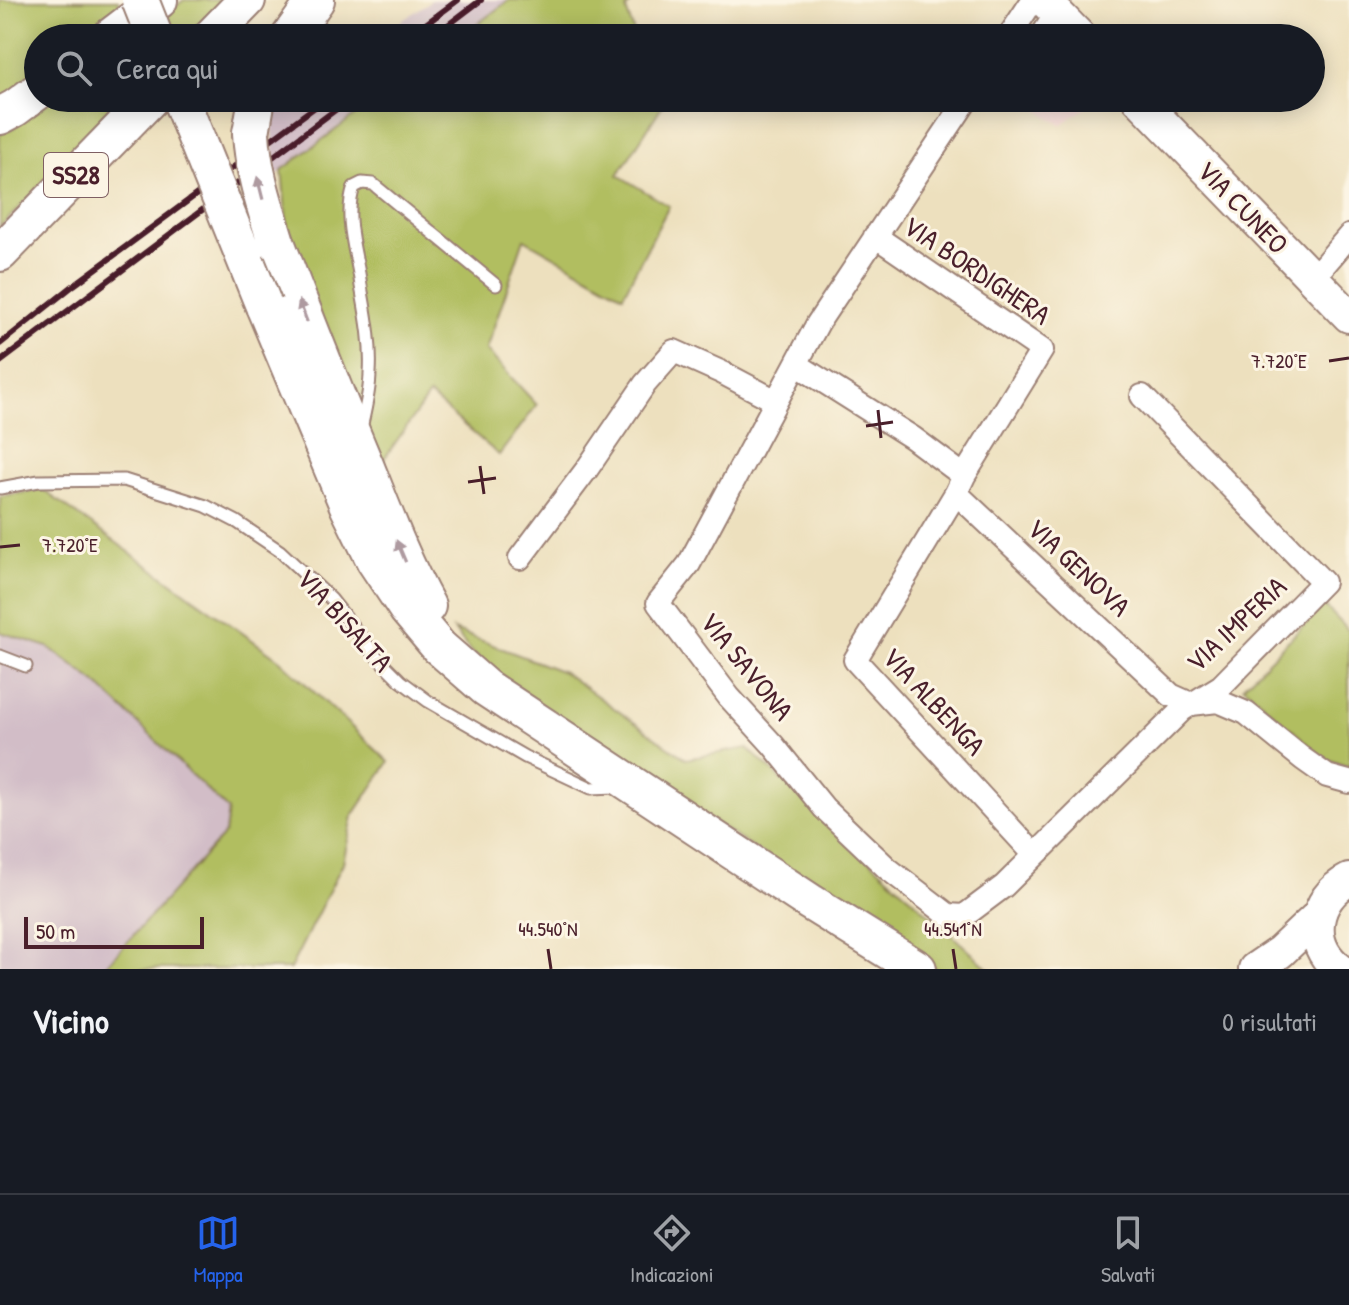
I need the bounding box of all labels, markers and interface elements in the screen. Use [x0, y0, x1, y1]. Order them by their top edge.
search box [24, 24, 1325, 112]
icon: search [52, 46, 96, 90]
text: Cerca qui [116, 48, 219, 88]
street label: VIA CUNEO [1189, 152, 1297, 262]
road number: SS28 [44, 153, 108, 197]
one-way arrow [254, 175, 266, 200]
street label: VIA BORDIGHERA [896, 207, 1058, 333]
one-way arrow [296, 299, 309, 323]
text: 7.720°E [1251, 347, 1307, 374]
street label: VIA GENOVA [1019, 509, 1139, 625]
text: 7.720°E [42, 531, 98, 558]
one-way arrow [394, 539, 407, 563]
street label: VIA BISALTA [288, 560, 402, 680]
street label: VIA IMPERIA [1178, 567, 1295, 680]
street label: VIA SAVONA [692, 604, 803, 728]
street label: VIA ALBENGA [874, 639, 994, 764]
scale bar [24, 913, 204, 949]
text: 44.540°N [518, 915, 578, 942]
text: 44.541°N [924, 915, 982, 942]
text: 50 m [36, 916, 75, 946]
text: Vicino [32, 998, 109, 1044]
text: 0 risultati [1222, 1004, 1317, 1039]
tab: Mappa [194, 1211, 243, 1289]
tab: Indicazioni [630, 1211, 714, 1289]
tab: Salvati [1101, 1211, 1155, 1289]

